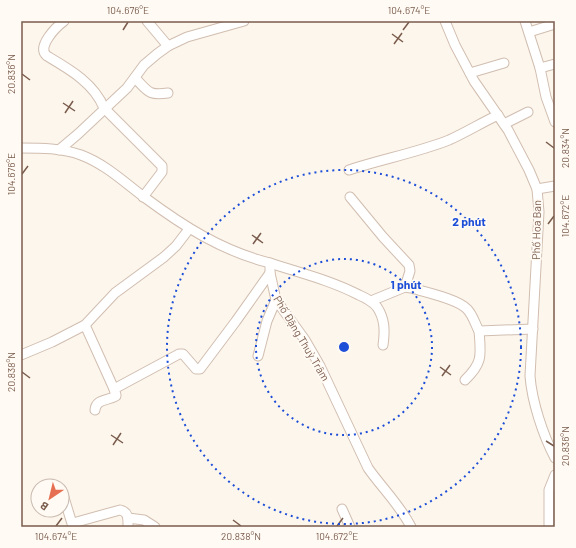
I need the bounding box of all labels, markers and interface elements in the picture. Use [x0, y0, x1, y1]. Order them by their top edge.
text: 104.676°E [107, 4, 149, 16]
text: 104.674°E [388, 4, 430, 16]
text: 20.836°N [5, 54, 17, 94]
text: 20.834°N [559, 128, 571, 168]
text: 104.676°E [5, 153, 17, 195]
text: 104.672°E [559, 195, 571, 237]
street label: Phố Hoa Ban [529, 200, 543, 260]
text: 2 phút [452, 214, 486, 228]
text: 1 phút [390, 277, 422, 291]
street label: Phố Đặng Thuỳ Trâm [271, 293, 333, 383]
centre of rings [337, 340, 351, 354]
text: 20.838°N [5, 352, 17, 392]
text: 20.836°N [559, 426, 571, 466]
north arrow [30, 478, 70, 518]
text: B [37, 499, 51, 514]
text: 104.674°E [35, 530, 77, 542]
text: 20.838°N [221, 530, 261, 542]
text: 104.672°E [316, 530, 358, 542]

